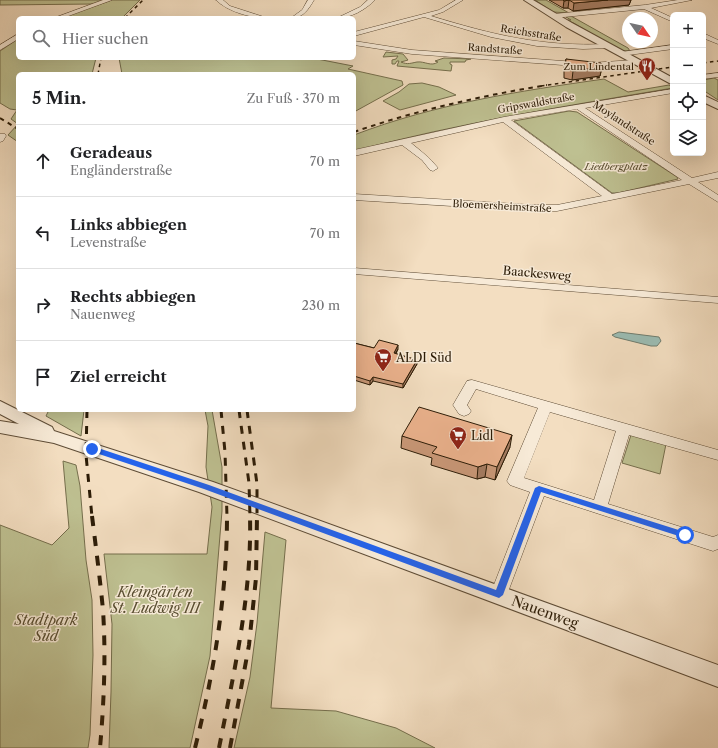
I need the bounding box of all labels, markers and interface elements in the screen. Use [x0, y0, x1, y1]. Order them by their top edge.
north arrow [622, 12, 658, 48]
map controls [670, 12, 706, 156]
button: + [670, 12, 706, 48]
search box [16, 16, 356, 60]
street label: Reichsstraße [500, 22, 563, 44]
icon: search [30, 27, 52, 49]
text: Hier suchen [62, 29, 149, 48]
street label: Randstraße [467, 41, 523, 57]
button: − [670, 48, 706, 84]
restaurant icon: Zum Lindental [637, 56, 657, 81]
place label: Zum Lindental [564, 60, 634, 73]
button: locate [670, 84, 706, 120]
text: 5 Min. [32, 88, 86, 108]
text: Zu Fuß · 370 m [247, 90, 340, 106]
street label: Gripswaldstraße [497, 90, 576, 116]
street label: Moylandstraße [590, 98, 658, 148]
button: layers [670, 120, 706, 156]
text: Geradeaus [70, 143, 152, 162]
icon: ahead [32, 150, 54, 172]
text: 70 m [310, 153, 340, 169]
park label: Liedbergplatz [584, 160, 648, 173]
text: Engländerstraße [70, 162, 172, 178]
street label: Bloemersheimstraße [452, 197, 552, 215]
text: Links abbiegen [70, 215, 187, 234]
icon: left [32, 222, 54, 244]
text: 70 m [310, 225, 340, 241]
text: Levenstraße [70, 234, 146, 250]
street label: Baackesweg [502, 263, 572, 284]
text: Rechts abbiegen [70, 287, 196, 306]
icon: right [32, 294, 54, 316]
text: 230 m [302, 297, 340, 313]
text: Nauenweg [70, 306, 135, 322]
supermarket icon: ALDI Süd [373, 347, 393, 372]
place label: ALDI Süd [395, 350, 452, 365]
icon: arrive [32, 366, 54, 388]
text: Ziel erreicht [70, 367, 166, 386]
supermarket icon: Lidl [448, 425, 468, 450]
place label: Lidl [471, 428, 494, 443]
route end [83, 440, 101, 458]
route start [676, 526, 694, 544]
park label: Kleingärten St. Ludwig III [109, 583, 202, 617]
street label: Nauenweg [509, 592, 581, 633]
park label: Stadtpark Süd [13, 611, 78, 645]

